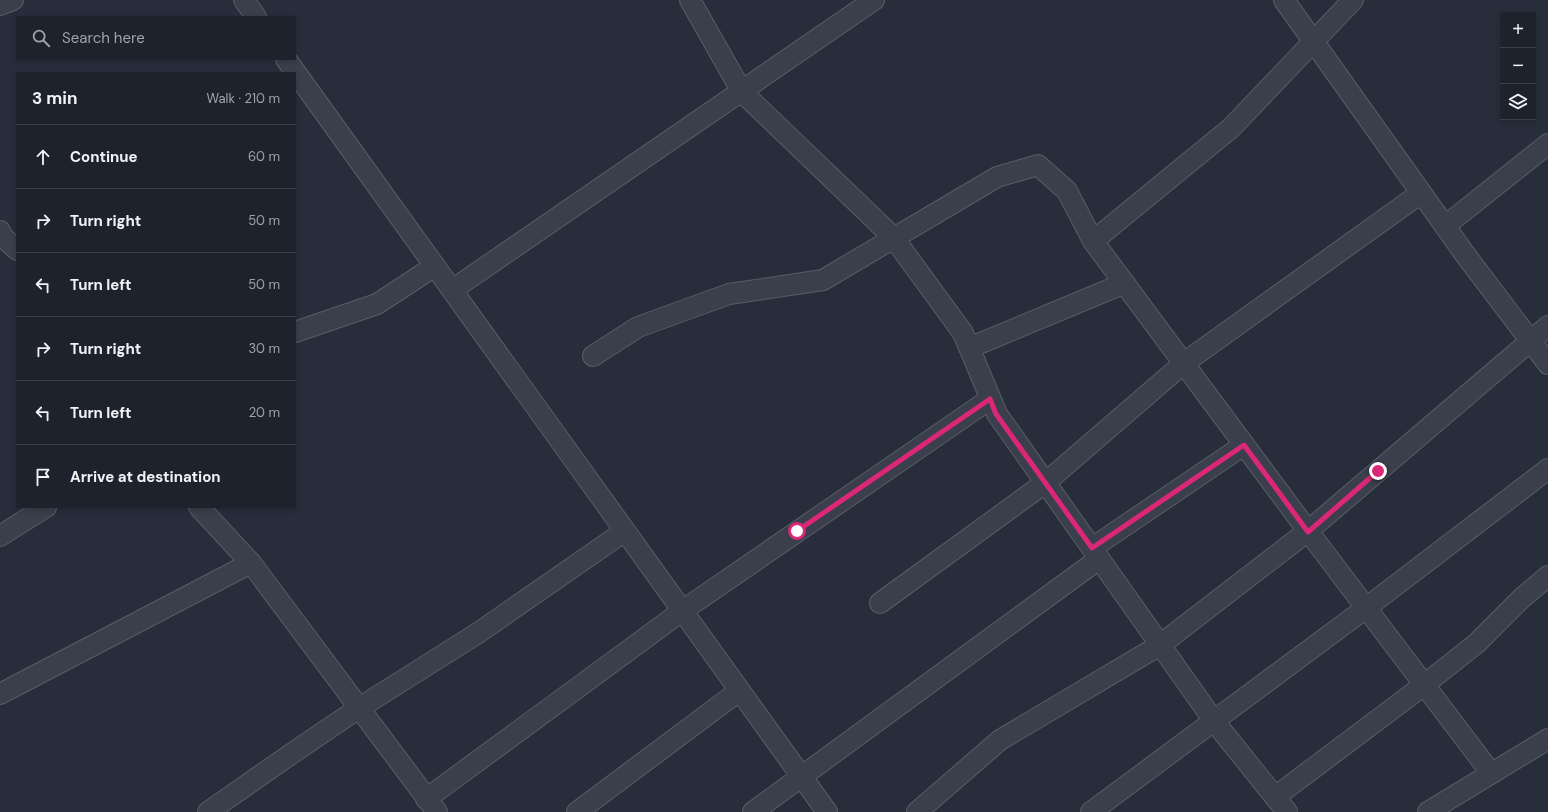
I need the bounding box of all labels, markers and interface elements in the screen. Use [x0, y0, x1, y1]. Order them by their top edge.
map controls [1500, 12, 1536, 120]
button: + [1500, 12, 1536, 48]
search box [16, 16, 296, 60]
icon: search [30, 27, 52, 49]
text: Search here [62, 28, 145, 48]
button: − [1500, 48, 1536, 84]
button: layers [1500, 84, 1536, 120]
text: 3 min [32, 87, 77, 109]
text: Walk · 210 m [207, 90, 280, 107]
icon: ahead [32, 146, 54, 168]
text: Continue [70, 147, 138, 167]
text: 60 m [248, 148, 280, 165]
icon: right [32, 210, 54, 232]
text: Turn right [70, 211, 141, 231]
text: 50 m [248, 212, 280, 229]
icon: left [32, 274, 54, 296]
text: Turn left [70, 275, 131, 295]
text: 50 m [248, 276, 280, 293]
icon: right [32, 338, 54, 360]
text: Turn right [70, 339, 141, 359]
text: 30 m [248, 340, 280, 357]
icon: left [32, 402, 54, 424]
text: Turn left [70, 403, 131, 423]
text: 20 m [249, 404, 280, 421]
route end [1369, 462, 1387, 480]
icon: arrive [32, 466, 54, 488]
text: Arrive at destination [70, 467, 221, 487]
route start [788, 522, 806, 540]

